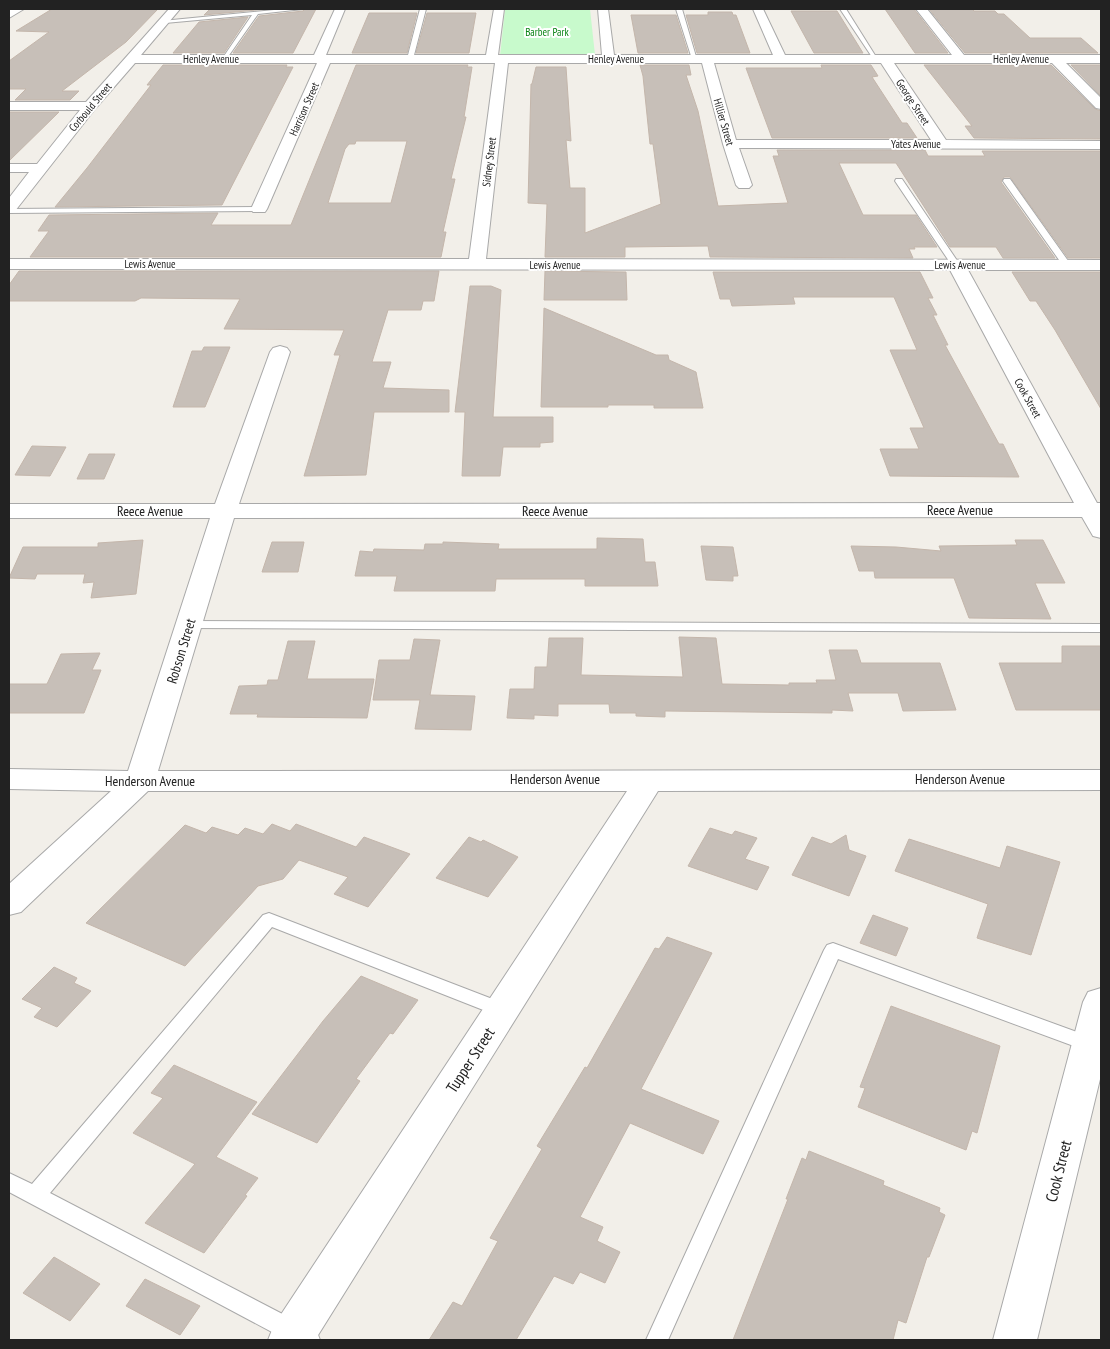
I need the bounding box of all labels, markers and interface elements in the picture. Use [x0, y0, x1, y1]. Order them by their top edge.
park label: Barber Park [525, 25, 570, 39]
street label: Henley Avenue [183, 52, 239, 66]
street label: Henley Avenue [588, 52, 644, 66]
street label: Henley Avenue [993, 52, 1049, 66]
street label: George Street [893, 76, 933, 128]
street label: Corbould Street [66, 80, 114, 134]
street label: Harrison Street [286, 80, 322, 138]
street label: Hillier Street [711, 97, 737, 147]
street label: Sidney Street [479, 136, 499, 188]
street label: Yates Avenue [891, 137, 941, 151]
street label: Lewis Avenue [125, 257, 176, 271]
street label: Lewis Avenue [530, 258, 581, 272]
street label: Lewis Avenue [935, 258, 986, 272]
street label: Cook Street [1011, 376, 1045, 420]
street label: Reece Avenue [927, 501, 993, 519]
street label: Reece Avenue [117, 502, 183, 520]
street label: Reece Avenue [522, 502, 588, 520]
street label: Robson Street [163, 616, 199, 686]
street label: Henderson Avenue [510, 770, 600, 788]
street label: Henderson Avenue [915, 770, 1005, 788]
street label: Henderson Avenue [105, 772, 195, 790]
street label: Tupper Street [441, 1023, 499, 1097]
street label: Cook Street [1041, 1137, 1075, 1204]

